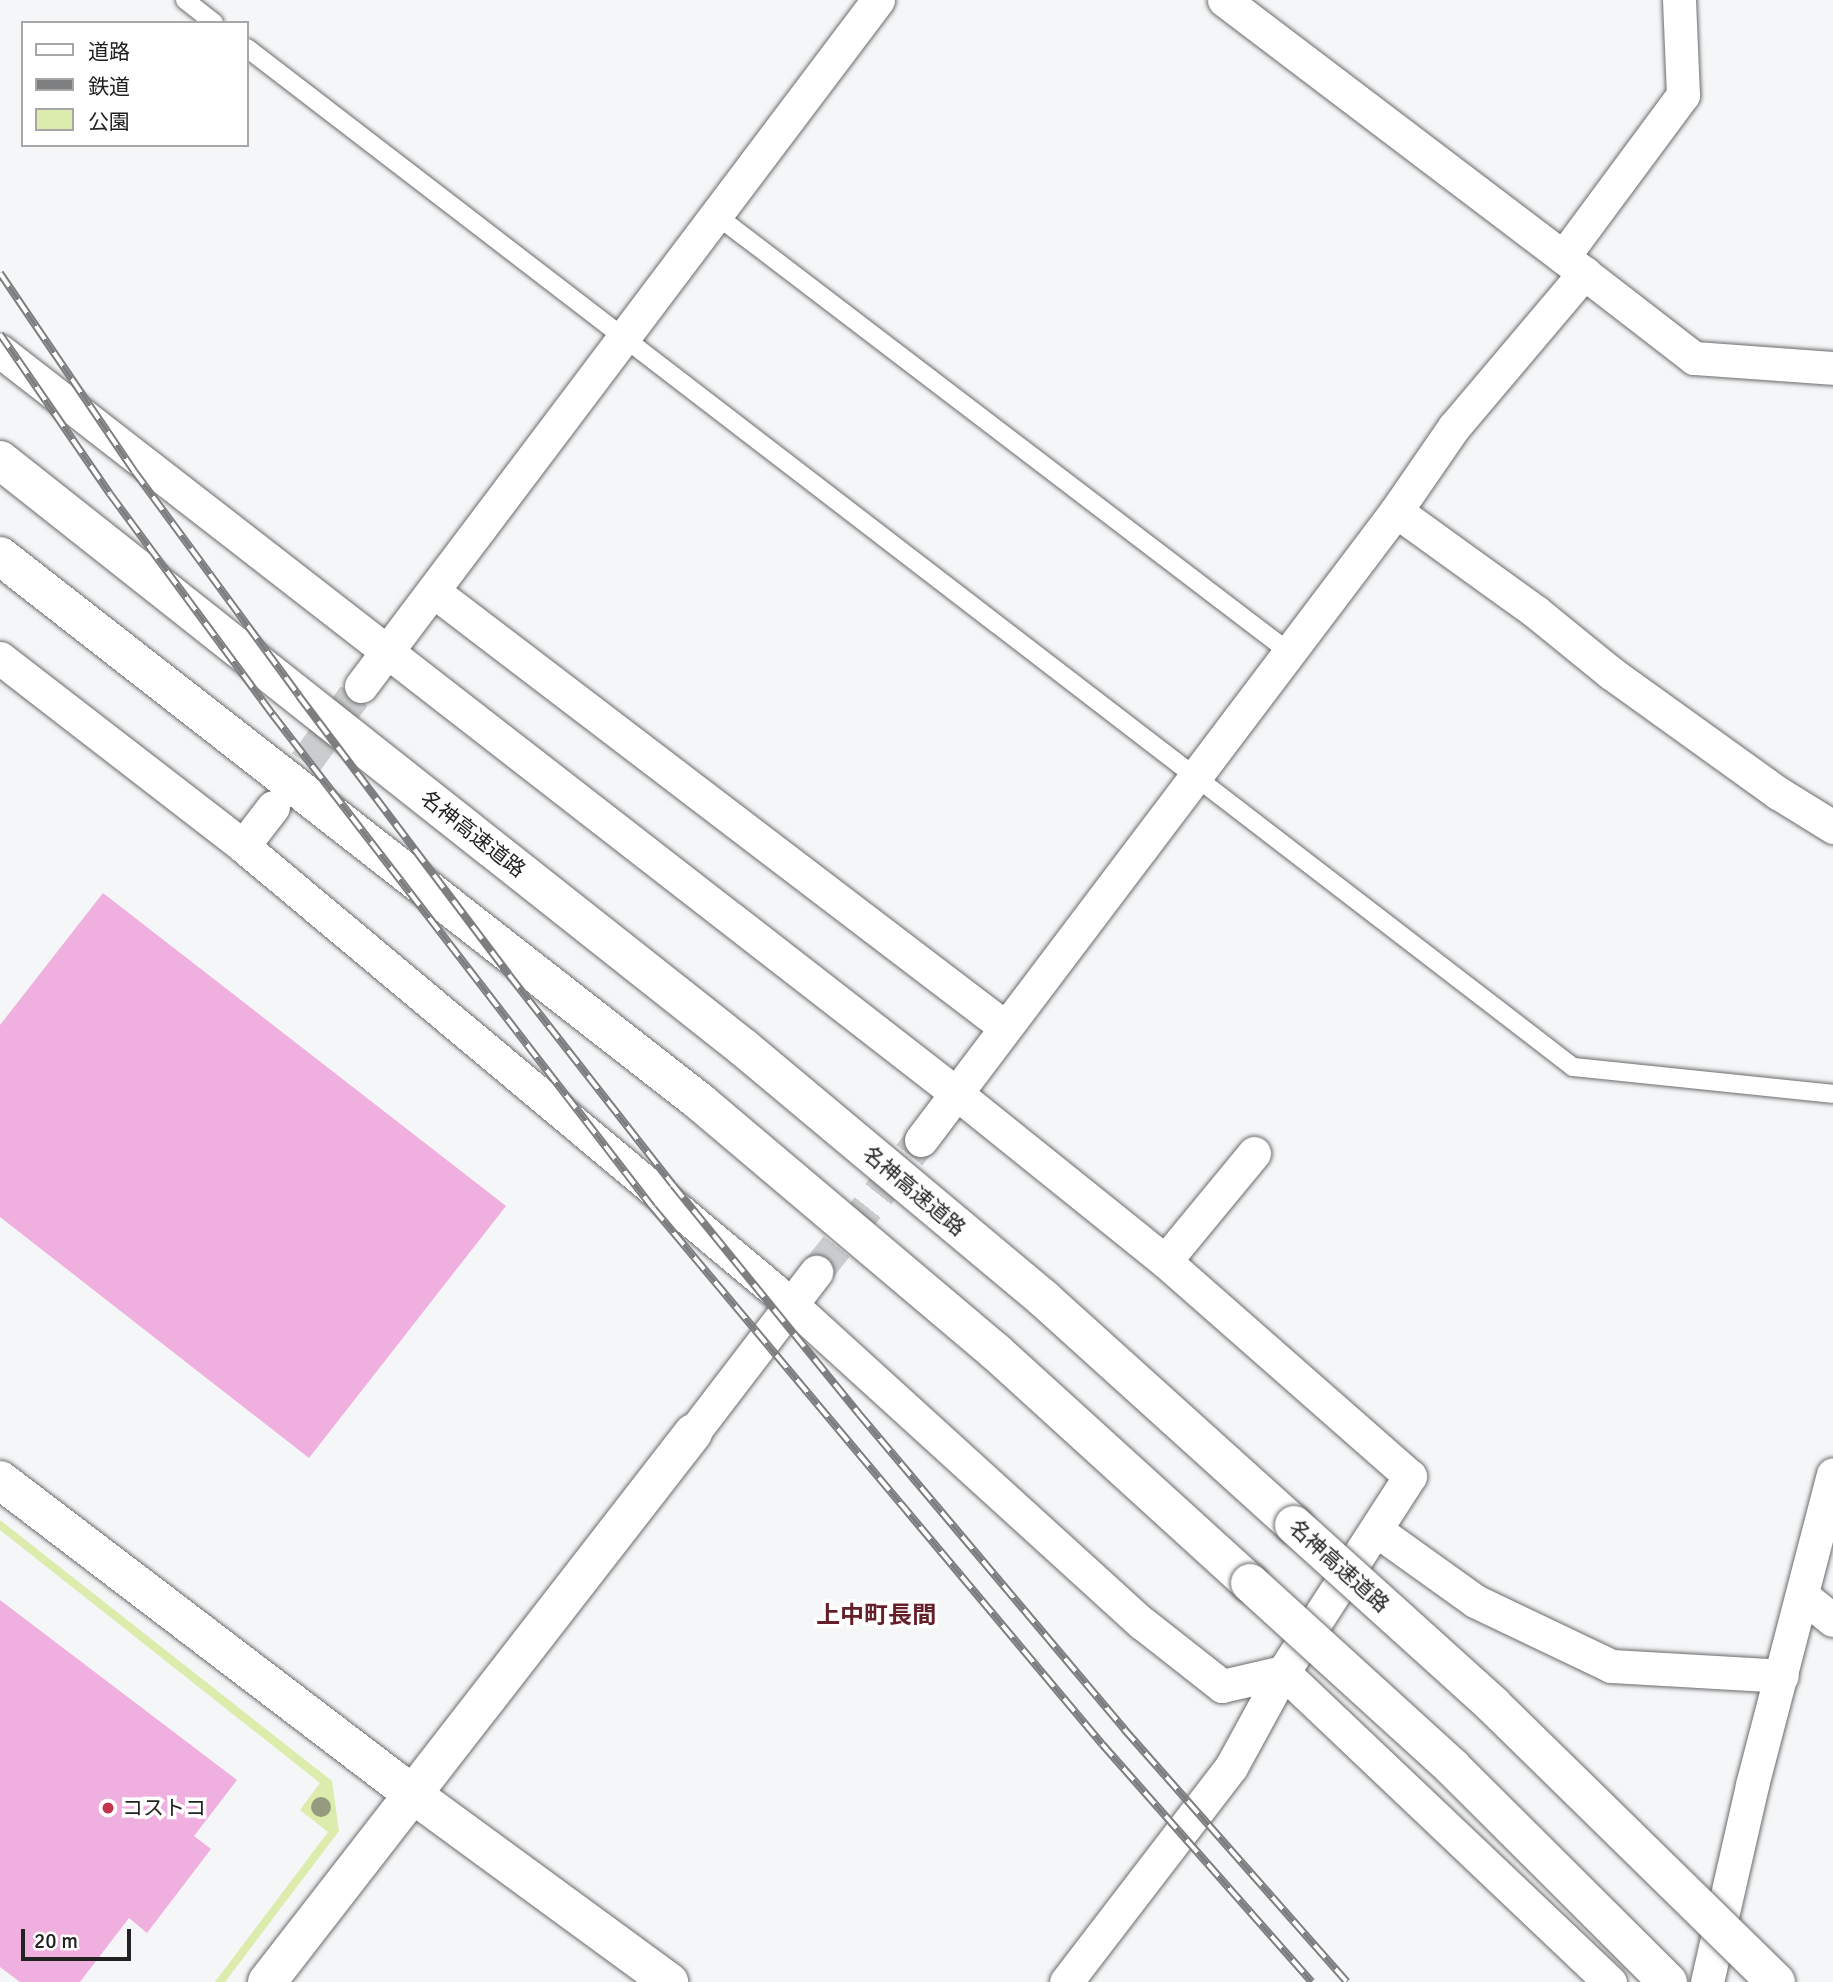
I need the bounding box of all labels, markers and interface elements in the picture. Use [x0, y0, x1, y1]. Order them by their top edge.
legend [21, 21, 248, 147]
text: 道路 [88, 39, 130, 65]
text: 鉄道 [88, 74, 130, 100]
text: 公園 [88, 109, 130, 135]
street label: 名神高速道路 [416, 785, 530, 883]
street label: 名神高速道路 [858, 1141, 970, 1241]
street label: 名神高速道路 [1284, 1514, 1394, 1618]
district label: 上中町長間 [816, 1602, 936, 1630]
place label: コストコ [122, 1795, 206, 1821]
marker: コストコ [100, 1800, 116, 1816]
scale bar [24, 1916, 135, 1960]
text: 20 m [34, 1928, 78, 1954]

